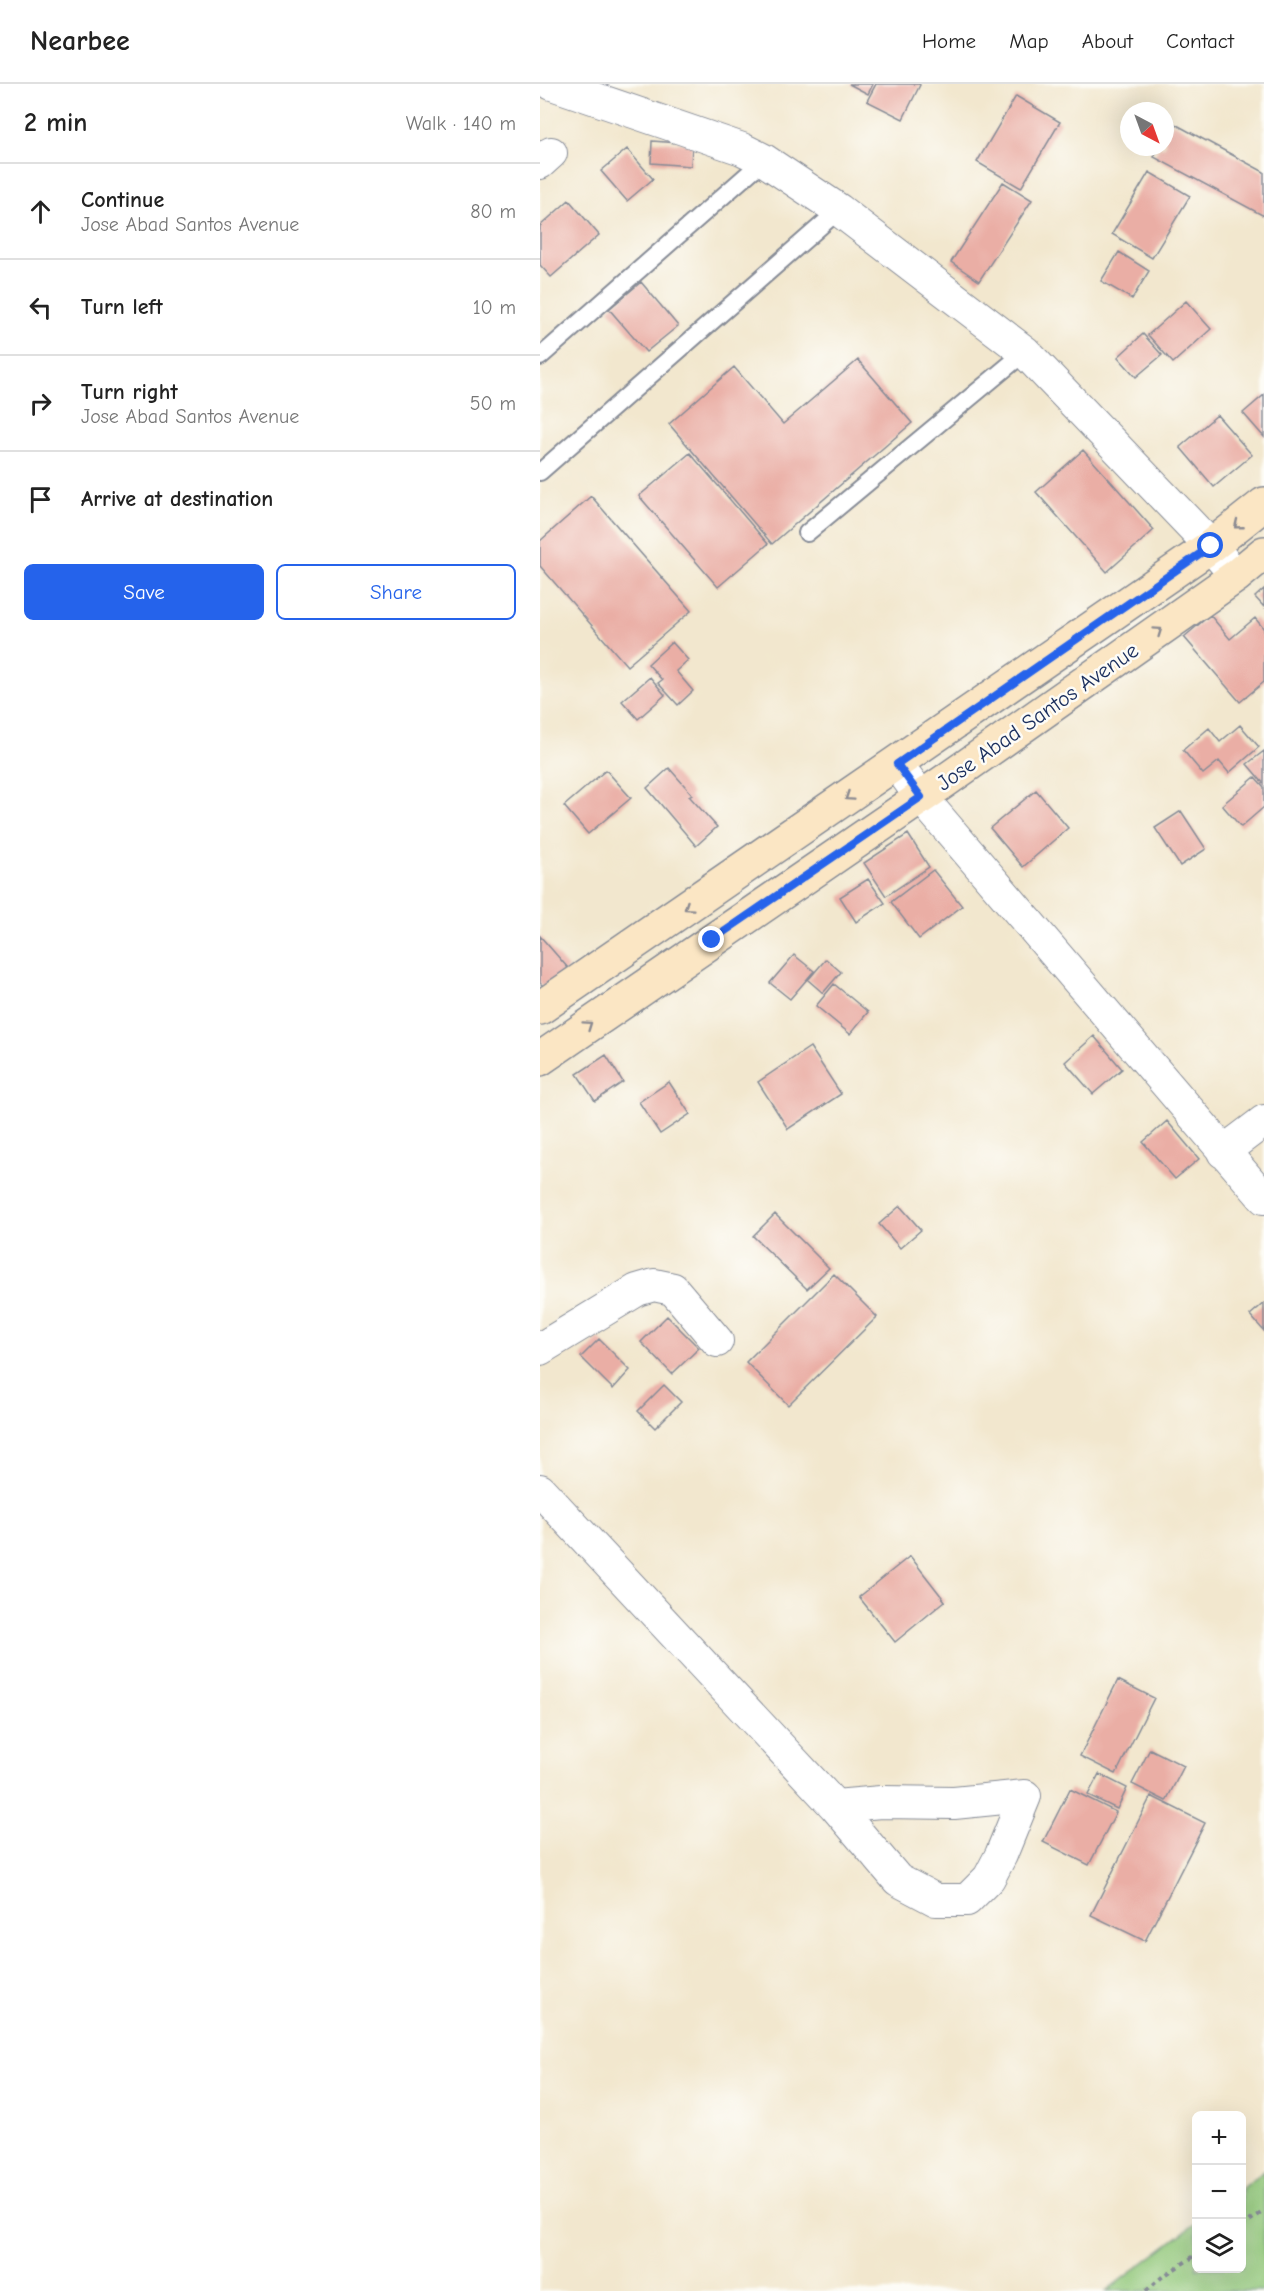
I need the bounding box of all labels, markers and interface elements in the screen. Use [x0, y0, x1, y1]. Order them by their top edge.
text: Nearbee [30, 25, 130, 57]
text: Home [922, 29, 976, 53]
text: Map [1009, 29, 1049, 53]
text: About [1082, 29, 1133, 53]
text: Contact [1166, 29, 1234, 53]
north arrow [1120, 102, 1174, 156]
text: 2 min [24, 108, 87, 138]
text: Walk · 140 m [406, 112, 516, 135]
text: Continue [81, 187, 164, 213]
icon: ahead [24, 195, 57, 228]
text: 80 m [470, 200, 516, 223]
text: Jose Abad Santos Avenue [81, 213, 299, 236]
icon: left [24, 291, 57, 324]
text: Turn left [81, 294, 163, 320]
text: 10 m [473, 296, 516, 319]
text: Turn right [81, 379, 178, 405]
icon: right [24, 387, 57, 420]
text: 50 m [470, 392, 516, 415]
text: Jose Abad Santos Avenue [81, 405, 299, 428]
icon: arrive [24, 483, 57, 516]
text: Arrive at destination [81, 486, 273, 512]
one-way arrow [1234, 517, 1245, 528]
route start [1197, 532, 1223, 558]
button: Save [24, 564, 264, 620]
button: Share [276, 564, 516, 620]
one-way arrow [1151, 627, 1162, 638]
street label: Jose Abad Santos Avenue [932, 637, 1143, 796]
one-way arrow [845, 790, 856, 801]
one-way arrow [684, 900, 695, 911]
route end [698, 926, 724, 952]
one-way arrow [582, 1022, 593, 1033]
map controls [1192, 2111, 1246, 2273]
button: + [1192, 2111, 1246, 2165]
button: − [1192, 2165, 1246, 2219]
button: layers [1192, 2219, 1246, 2273]

